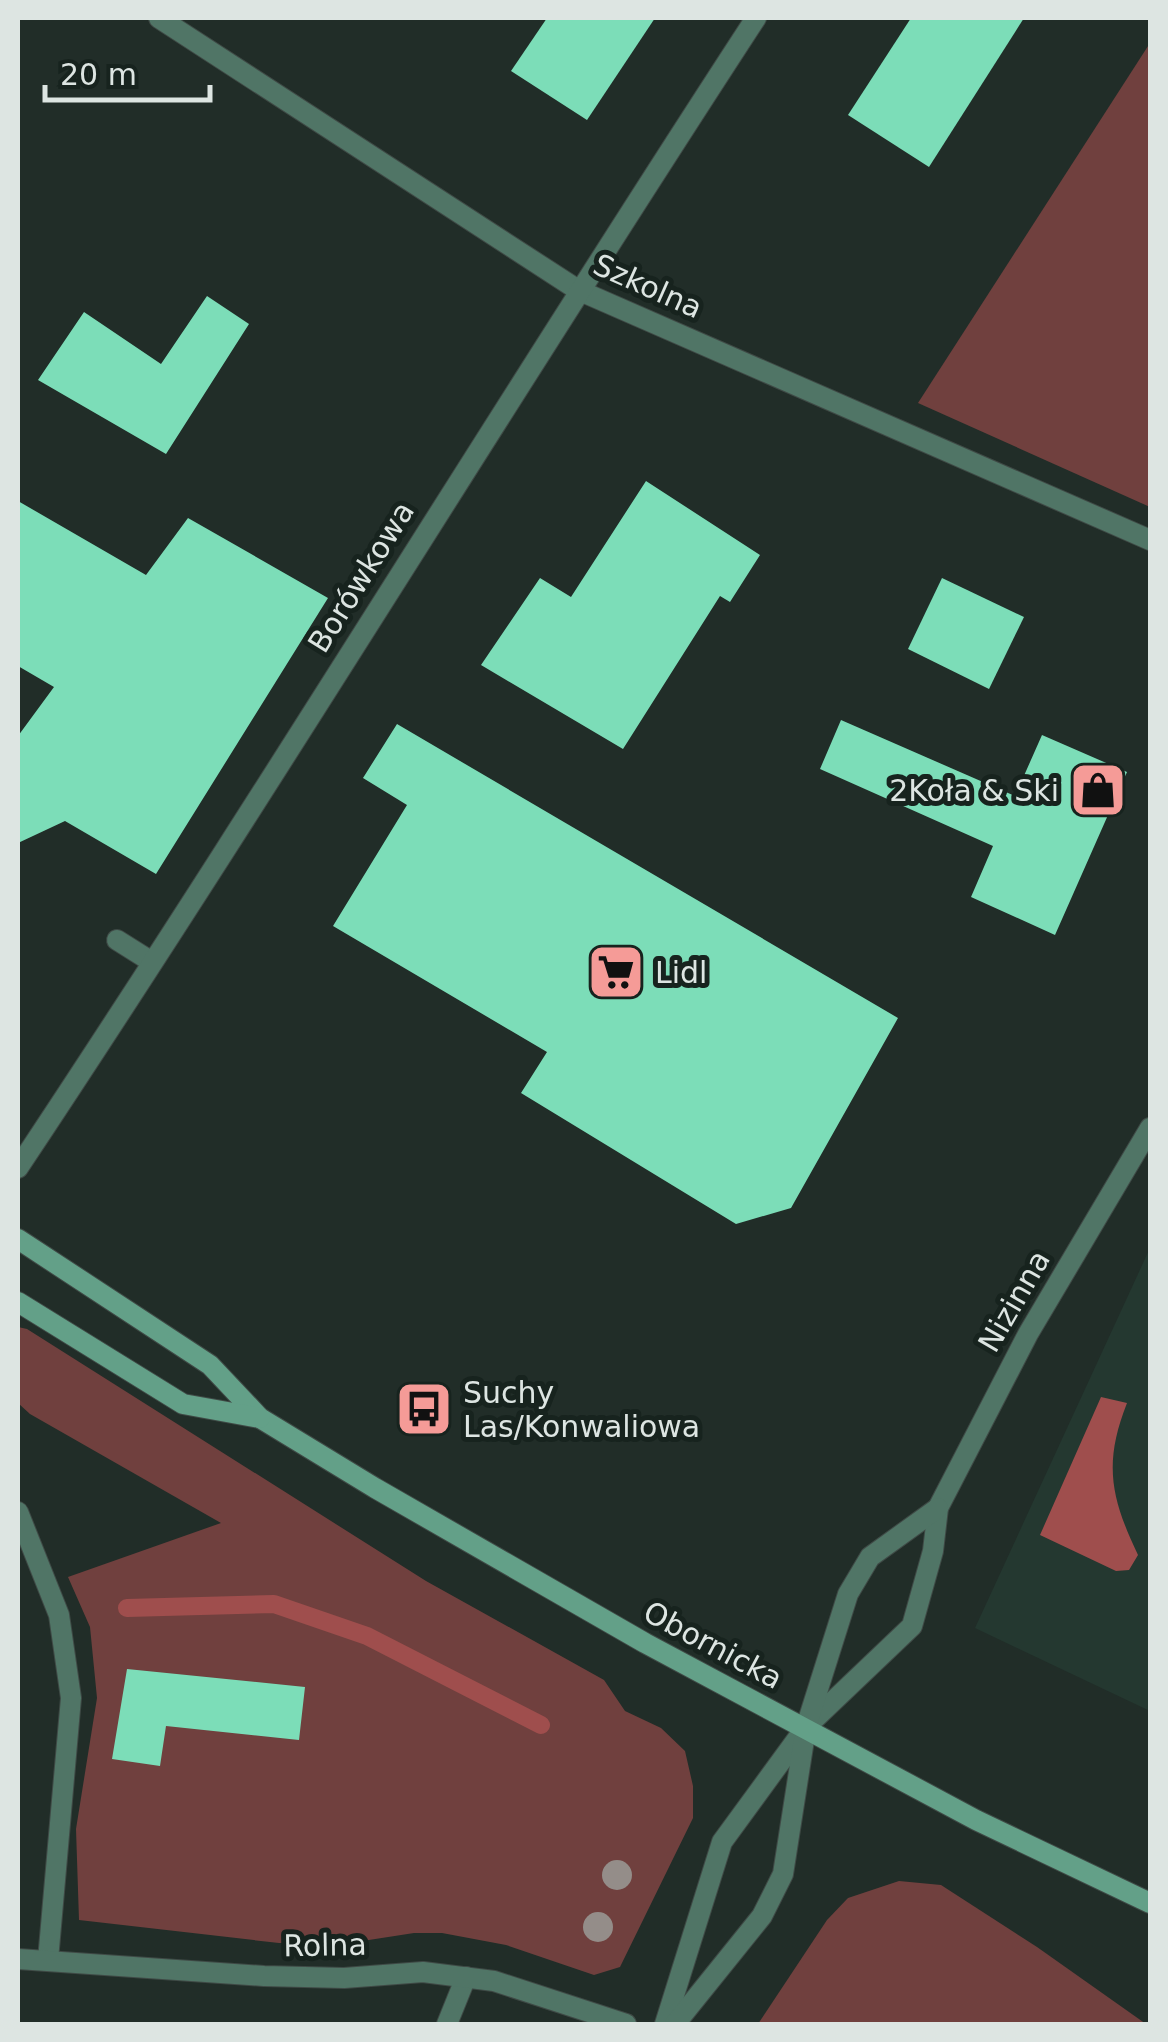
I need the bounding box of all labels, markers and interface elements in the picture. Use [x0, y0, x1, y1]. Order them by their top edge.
scale bar [45, 40, 210, 102]
text: 20 m [60, 57, 137, 92]
street label: Szkolna [588, 247, 708, 325]
street label: Borówkowa [301, 495, 421, 659]
shop icon: 2Koła & Ski [1068, 760, 1128, 820]
place label: 2Koła & Ski [889, 773, 1059, 808]
supermarket icon: Lidl [586, 942, 646, 1002]
place label: Lidl [655, 955, 707, 990]
street label: Nizinna [971, 1244, 1057, 1358]
place label: Suchy Las/Konwaliowa [463, 1375, 700, 1444]
bus stop icon: Suchy Las/Konwaliowa [394, 1379, 454, 1439]
street label: Obornicka [638, 1594, 788, 1696]
street label: Rolna [283, 1927, 367, 1963]

